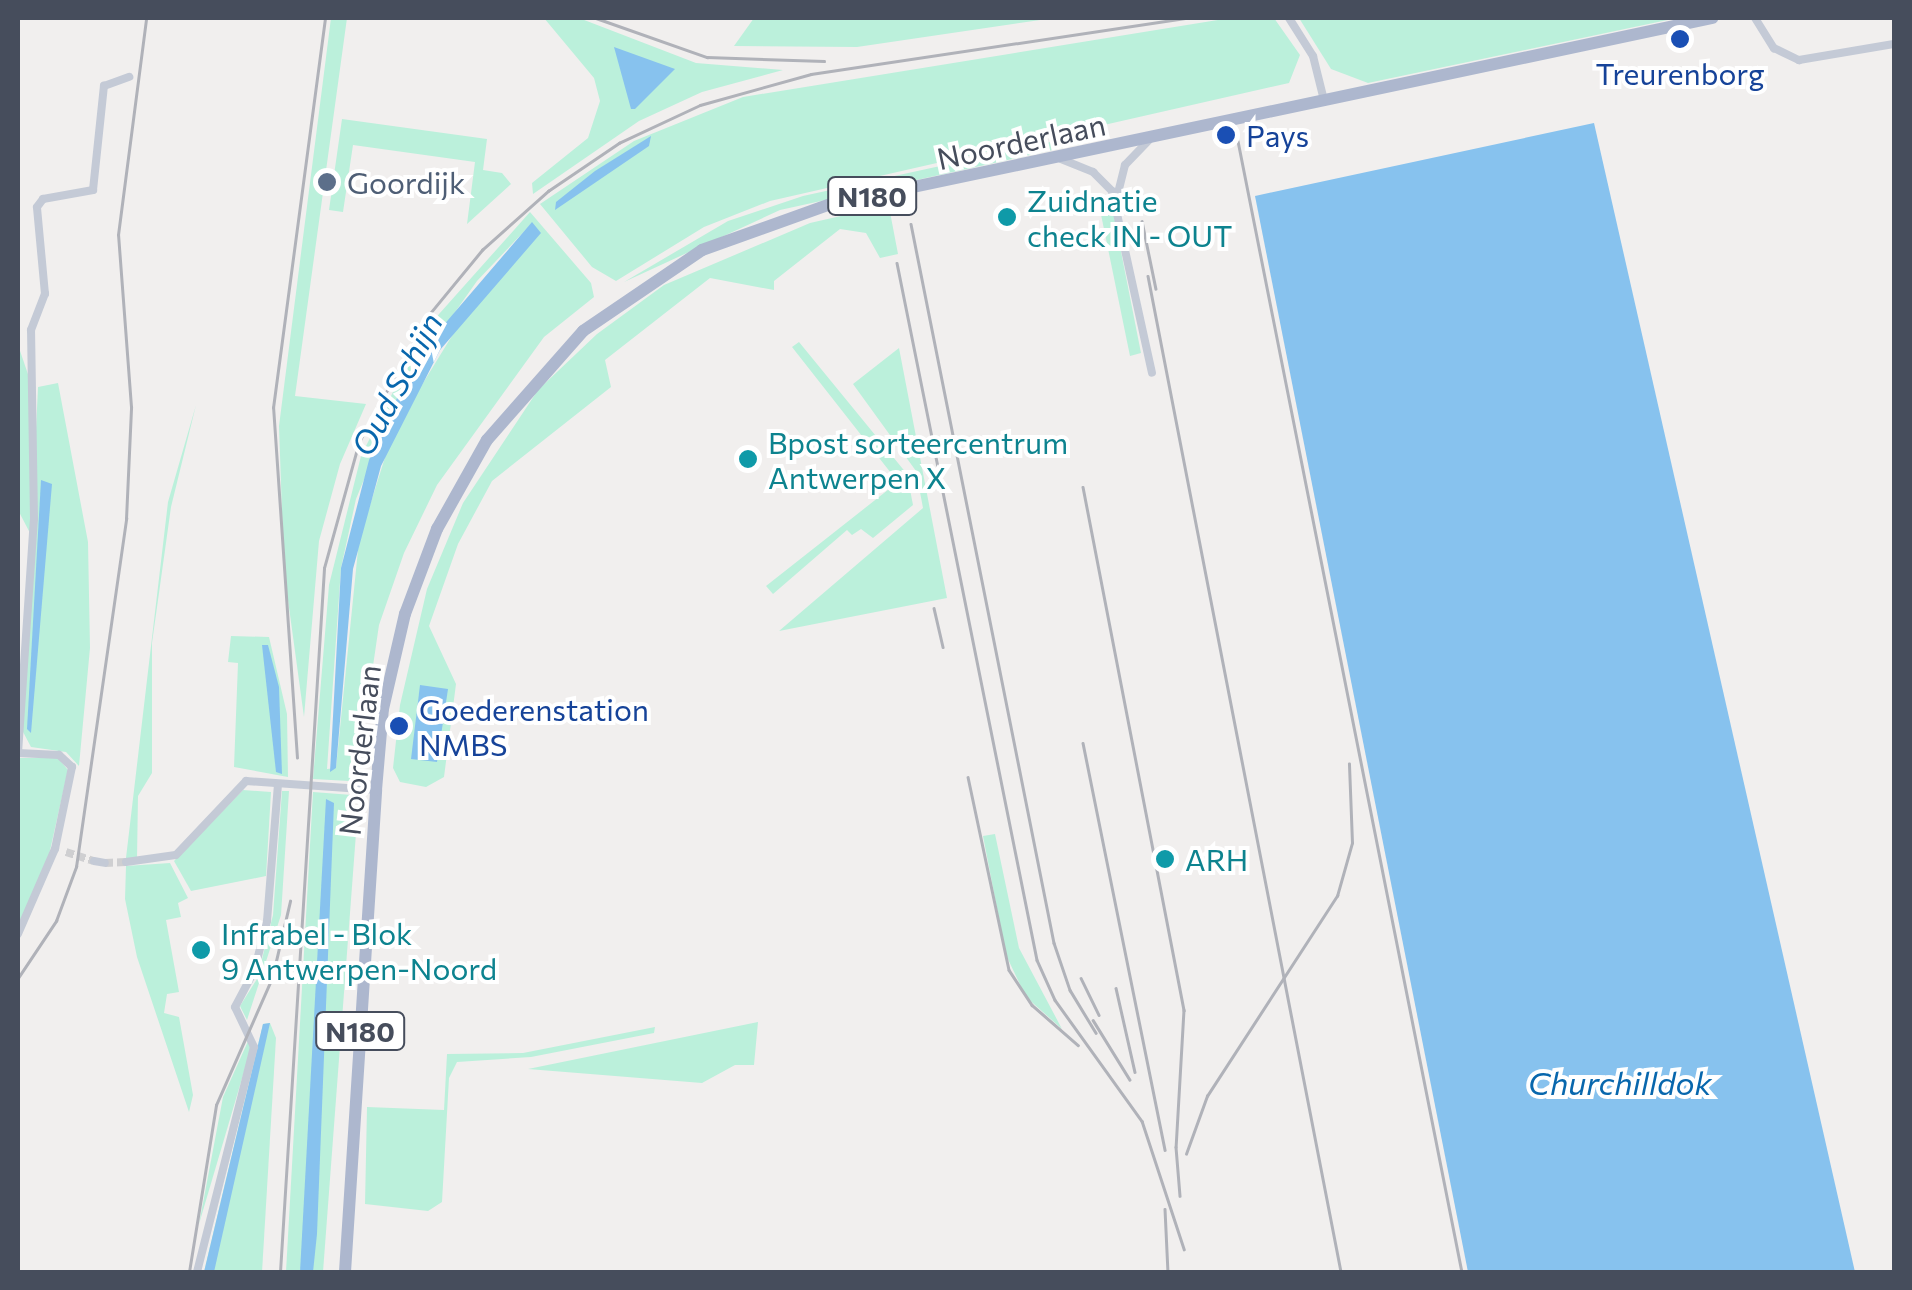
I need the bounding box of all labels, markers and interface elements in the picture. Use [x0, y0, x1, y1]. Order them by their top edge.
marker: Treurenborg [1669, 28, 1691, 50]
place label: Treurenborg [1595, 55, 1765, 91]
street label: Noorderlaan [933, 106, 1109, 176]
place label: Pays [1246, 117, 1309, 153]
marker: Pays [1215, 124, 1237, 146]
place label: Goordijk [347, 164, 465, 200]
marker: Goordijk [316, 171, 338, 193]
road number: N180 [827, 173, 917, 219]
place label: Zuidnatie check IN - OUT [1027, 182, 1233, 252]
marker: Zuidnatie check IN - OUT [996, 206, 1018, 228]
water label: Oud Schijn [342, 306, 450, 462]
place label: Bpost sorteercentrum Antwerpen X [768, 424, 1068, 494]
marker: Bpost sorteercentrum Antwerpen X [737, 448, 759, 470]
street label: Noorderlaan [331, 663, 387, 837]
place label: Goederenstation NMBS [419, 691, 649, 762]
marker: Goederenstation NMBS [388, 715, 410, 737]
place label: ARH [1185, 841, 1248, 877]
marker: ARH [1154, 848, 1176, 870]
place label: Infrabel - Blok 9 Antwerpen-Noord [221, 915, 497, 986]
marker: Infrabel - Blok 9 Antwerpen-Noord [190, 939, 212, 961]
road number: N180 [315, 1008, 405, 1054]
water label: Churchilldok [1528, 1063, 1712, 1101]

